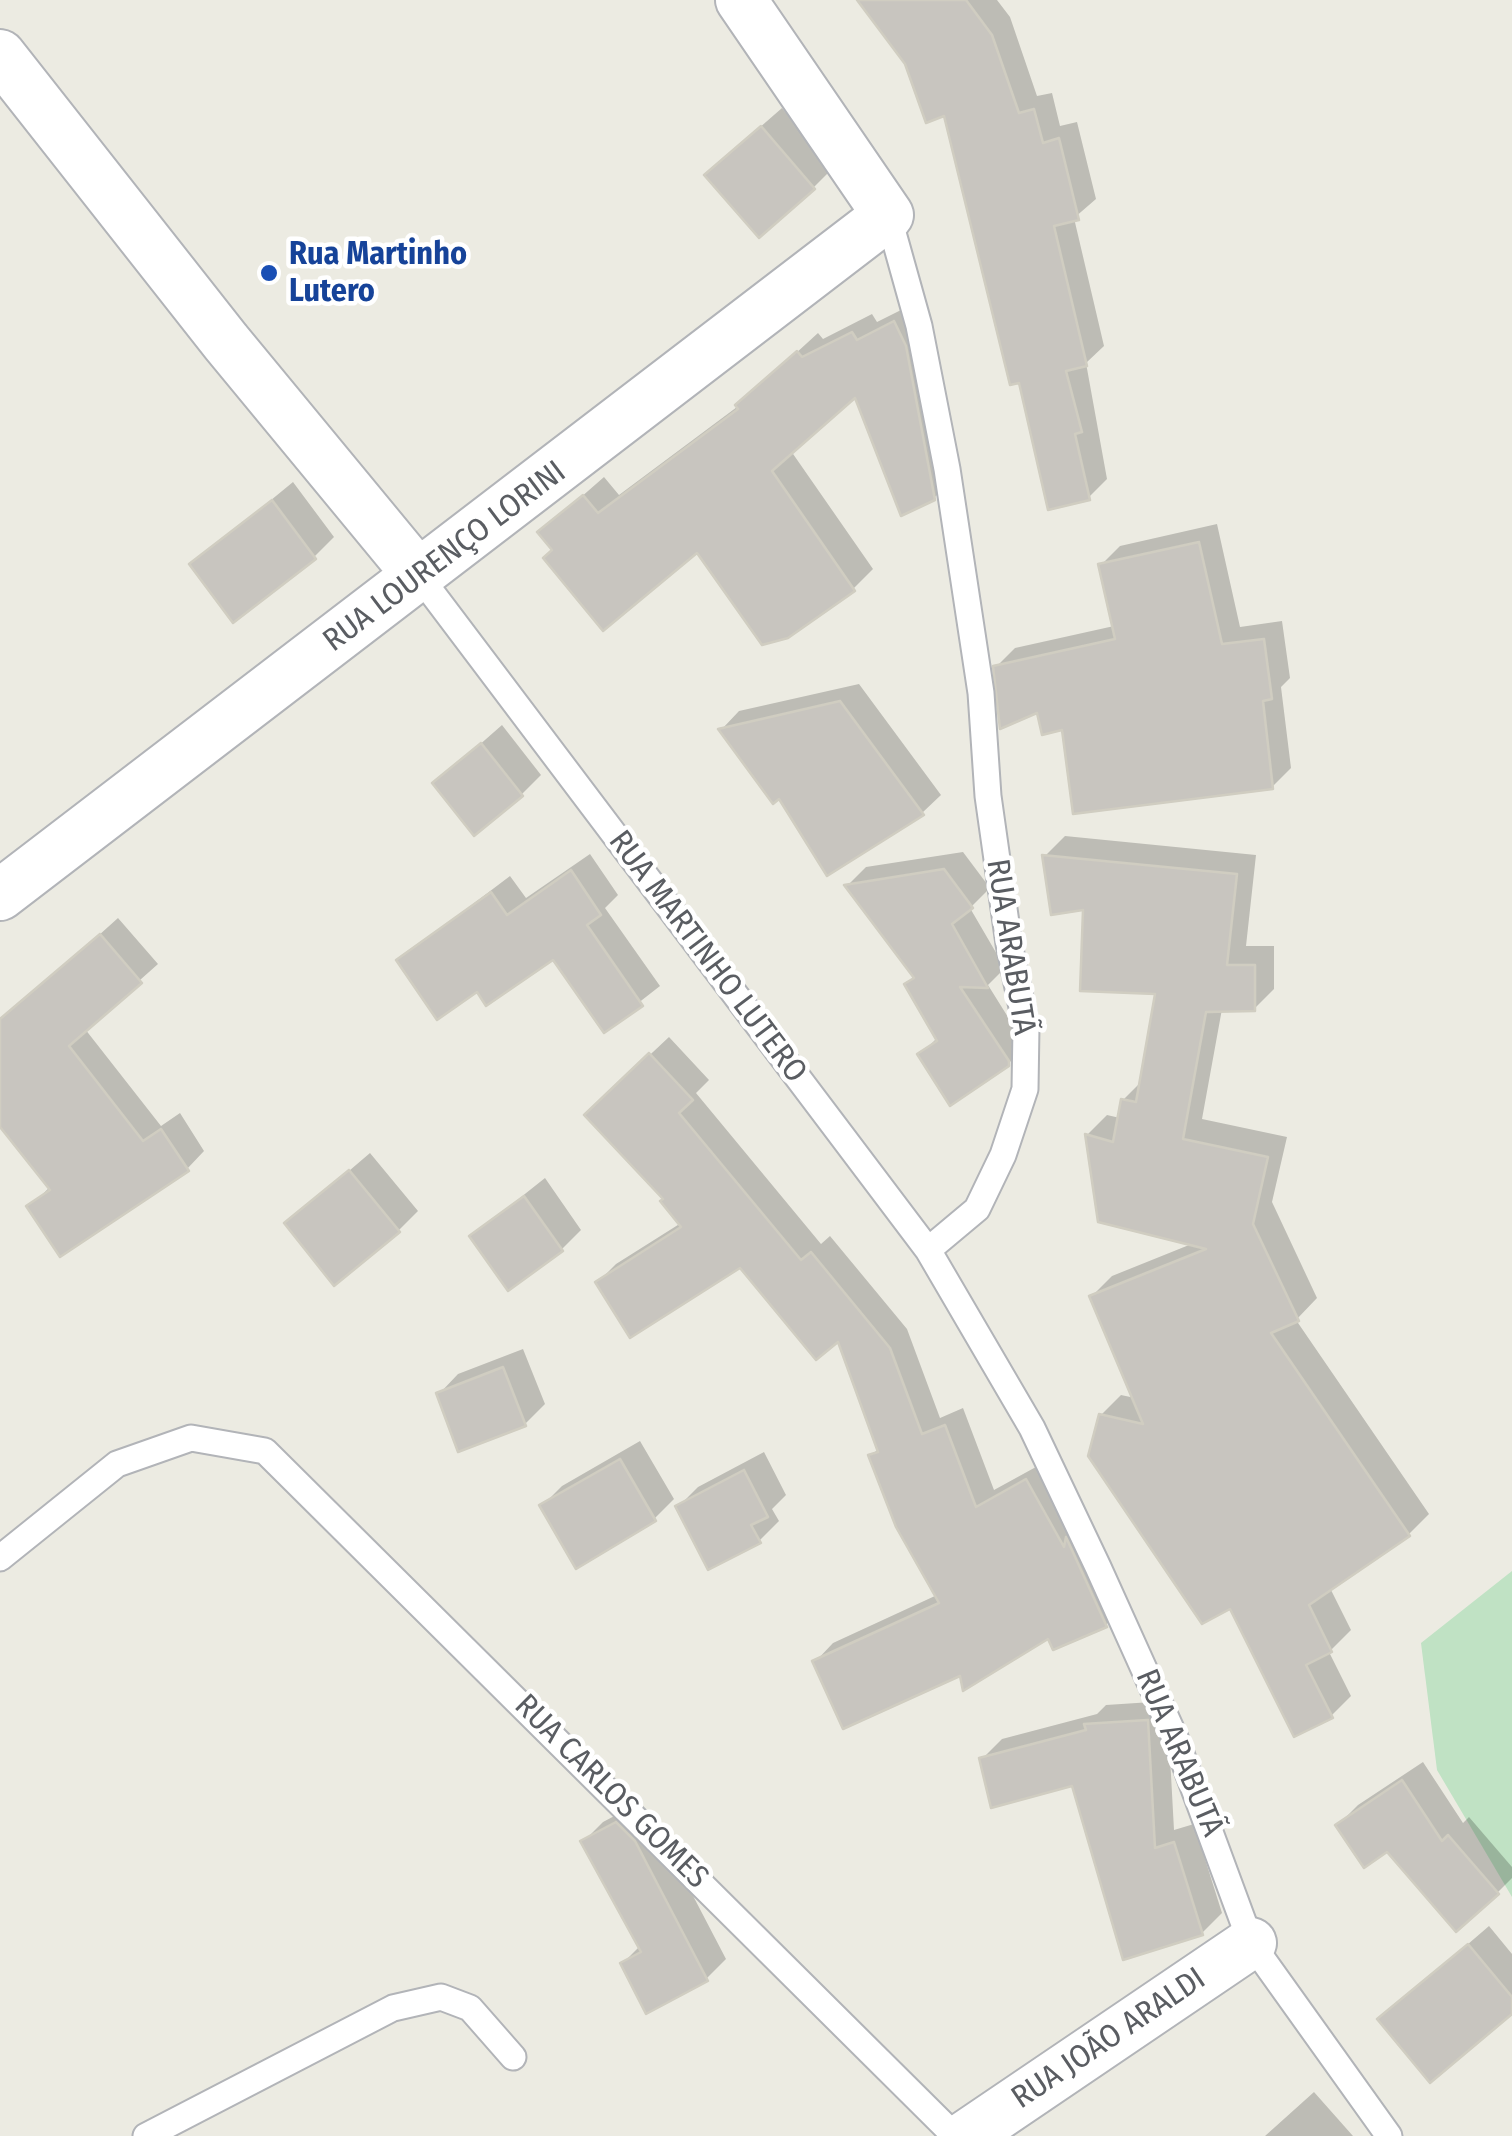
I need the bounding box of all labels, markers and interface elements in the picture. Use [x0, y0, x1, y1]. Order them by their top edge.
place label: Rua Martinho Lutero [289, 236, 467, 311]
marker: Rua Martinho Lutero [258, 262, 280, 284]
street label: RUA LOURENÇO LORINI [316, 453, 574, 661]
street label: RUA MARTINHO LUTERO [600, 823, 814, 1091]
street label: RUA ARABUTÃ [977, 856, 1043, 1038]
street label: RUA ARABUTÃ [1127, 1664, 1231, 1842]
street label: RUA CARLOS GOMES [506, 1687, 716, 1897]
street label: RUA JOÃO ARALDI [1005, 1960, 1213, 2118]

